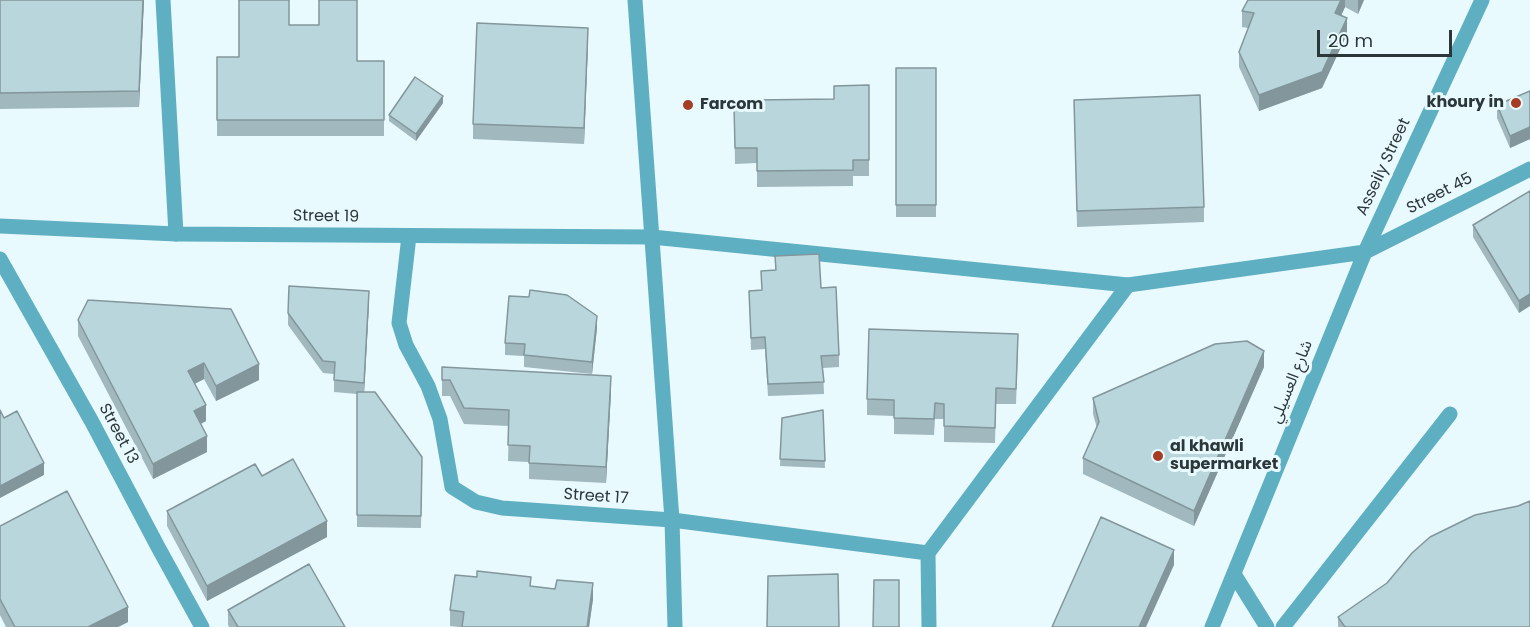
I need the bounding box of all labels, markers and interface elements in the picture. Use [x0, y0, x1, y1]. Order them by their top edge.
scale bar [1320, 18, 1455, 56]
text: 20 m [1328, 28, 1373, 53]
place label: khoury in [1426, 93, 1504, 113]
place label: Farcom [700, 95, 763, 115]
marker: khoury in [1509, 96, 1523, 110]
marker: Farcom [681, 98, 695, 112]
street label: Asseily Street [1353, 115, 1415, 219]
street label: Street 45 [1404, 169, 1476, 219]
street label: Street 19 [293, 207, 359, 227]
street label: شارع العسيلي [1267, 338, 1317, 426]
street label: Street 13 [94, 401, 142, 467]
place label: al khawli supermarket [1170, 437, 1278, 475]
marker: al khawli supermarket [1151, 449, 1165, 463]
street label: Street 17 [563, 485, 629, 509]

